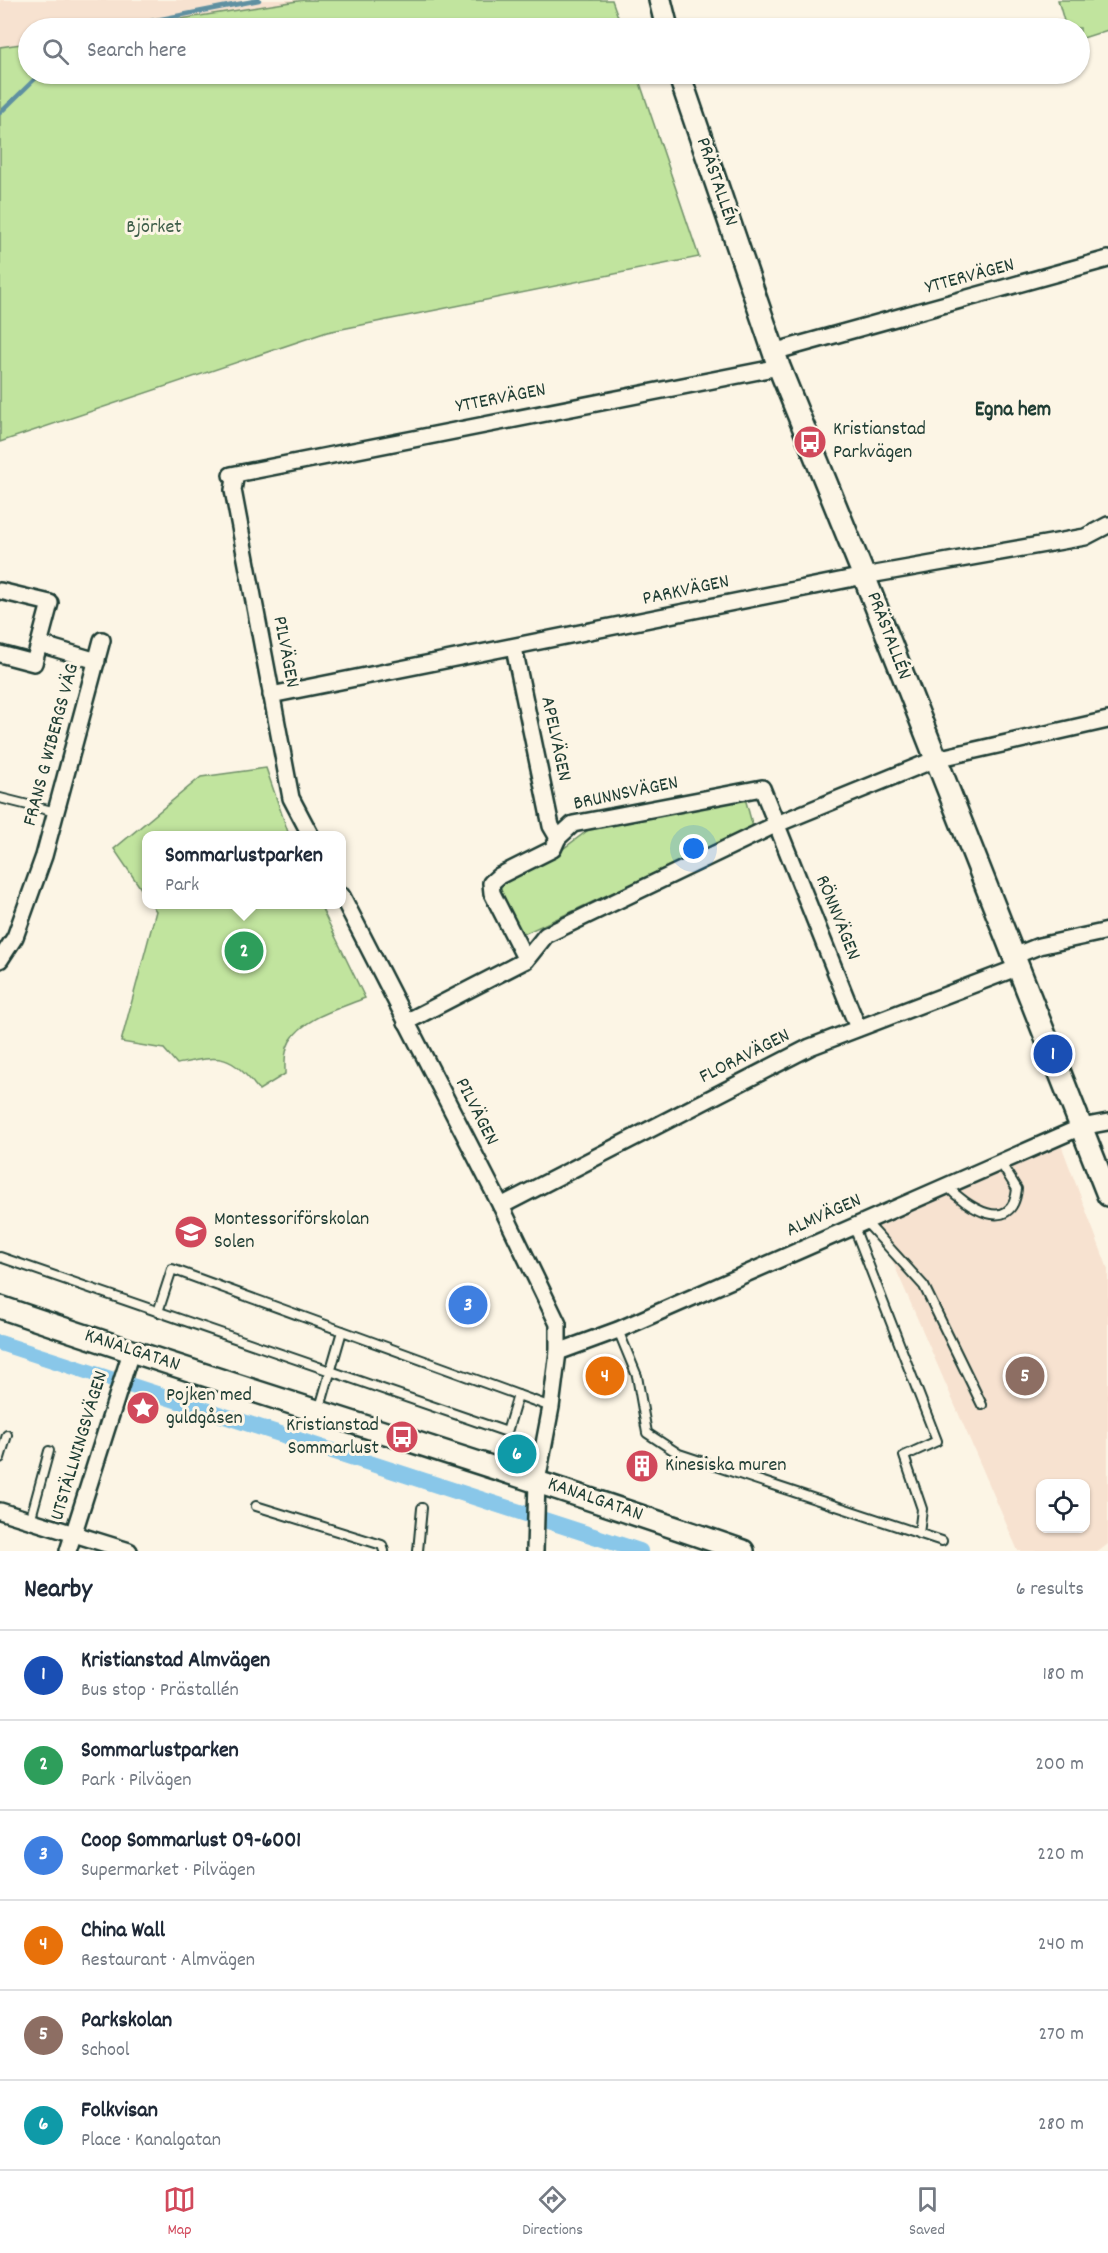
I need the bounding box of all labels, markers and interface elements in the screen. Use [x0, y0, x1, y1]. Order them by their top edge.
search box [18, 18, 1090, 84]
icon: search [39, 35, 72, 68]
text: Search here [87, 36, 186, 67]
street label: PRÄSTALLÉN [688, 134, 744, 230]
park label: Björket [126, 214, 182, 242]
street label: YTTERVÄGEN [922, 252, 1018, 302]
street label: YTTERVÄGEN [454, 377, 548, 421]
district label: Egna hem [975, 396, 1051, 426]
place label: Kristianstad Parkvägen [833, 416, 926, 467]
bus stop icon: Kristianstad Parkvägen [792, 424, 828, 460]
street label: PARKVÄGEN [640, 568, 732, 614]
street label: PRÄSTALLÉN [858, 588, 918, 684]
street label: PILVÄGEN [264, 614, 306, 690]
street label: FRANS G WIBERGS VÄG [17, 661, 87, 829]
street label: APELVÄGEN [532, 694, 578, 784]
street label: BRUNNSVÄGEN [571, 769, 681, 819]
popup [142, 831, 346, 909]
your location [679, 834, 708, 863]
text: Sommarlustparken [165, 841, 323, 872]
street label: RÖNNVÄGEN [807, 871, 867, 965]
text: Park [165, 872, 199, 900]
pin: 2 [224, 928, 264, 974]
street label: FLORAVÄGEN [695, 1022, 795, 1092]
pin: 1 [1034, 1032, 1072, 1076]
street label: PILVÄGEN [447, 1073, 505, 1151]
street label: ALMVÄGEN [782, 1187, 866, 1245]
place label: Montessoriförskolan Solen [214, 1206, 369, 1257]
school or university icon: Montessoriförskolan Solen [173, 1214, 209, 1250]
pin: 3 [448, 1282, 488, 1328]
street label: KANALGATAN [81, 1322, 183, 1380]
pin: 4 [586, 1354, 624, 1398]
pin: 5 [1006, 1354, 1044, 1398]
street label: UTSTÄLLNINGSVÄGEN [44, 1368, 116, 1524]
place label: Pojken med guldgåsen [166, 1382, 252, 1433]
place icon: Pojken med guldgåsen [125, 1390, 161, 1426]
place label: Kristianstad Sommarlust [286, 1412, 379, 1463]
bus stop icon: Kristianstad Sommarlust [384, 1419, 420, 1455]
pin: 6 [498, 1432, 536, 1476]
building icon: Kinesiska muren [624, 1448, 660, 1484]
place label: Kinesiska muren [665, 1452, 786, 1480]
street label: KANALGATAN [544, 1471, 646, 1529]
map controls [1036, 1479, 1090, 1533]
button: locate [1036, 1479, 1090, 1533]
text: Nearby [24, 1572, 92, 1609]
text: 6 results [1016, 1576, 1084, 1604]
text: Kristianstad Almvägen [81, 1646, 270, 1677]
text: 1 [41, 1661, 46, 1689]
text: 180 m [1042, 1661, 1084, 1689]
text: Bus stop · Prästallén [81, 1677, 239, 1705]
text: Sommarlustparken [81, 1736, 239, 1767]
text: 2 [39, 1751, 48, 1779]
text: 200 m [1035, 1751, 1084, 1779]
text: Park · Pilvägen [81, 1767, 191, 1795]
text: Coop Sommarlust 09-6001 [81, 1826, 301, 1857]
text: 3 [39, 1841, 48, 1869]
text: 220 m [1037, 1841, 1084, 1869]
text: Supermarket · Pilvägen [81, 1857, 255, 1885]
text: China Wall [81, 1916, 165, 1947]
text: 4 [39, 1931, 48, 1959]
text: 240 m [1038, 1931, 1084, 1959]
text: Restaurant · Almvägen [81, 1947, 255, 1975]
text: Parkskolan [81, 2006, 172, 2037]
text: 5 [39, 2021, 48, 2049]
text: 270 m [1038, 2021, 1084, 2049]
text: School [81, 2037, 130, 2065]
text: Folkvisan [81, 2096, 158, 2127]
text: 6 [39, 2111, 48, 2139]
text: 280 m [1038, 2111, 1084, 2139]
text: Place · Kanalgatan [81, 2127, 221, 2155]
tab: Map [163, 2183, 196, 2242]
tab: Directions [522, 2183, 583, 2242]
tab: Saved [909, 2183, 945, 2242]

